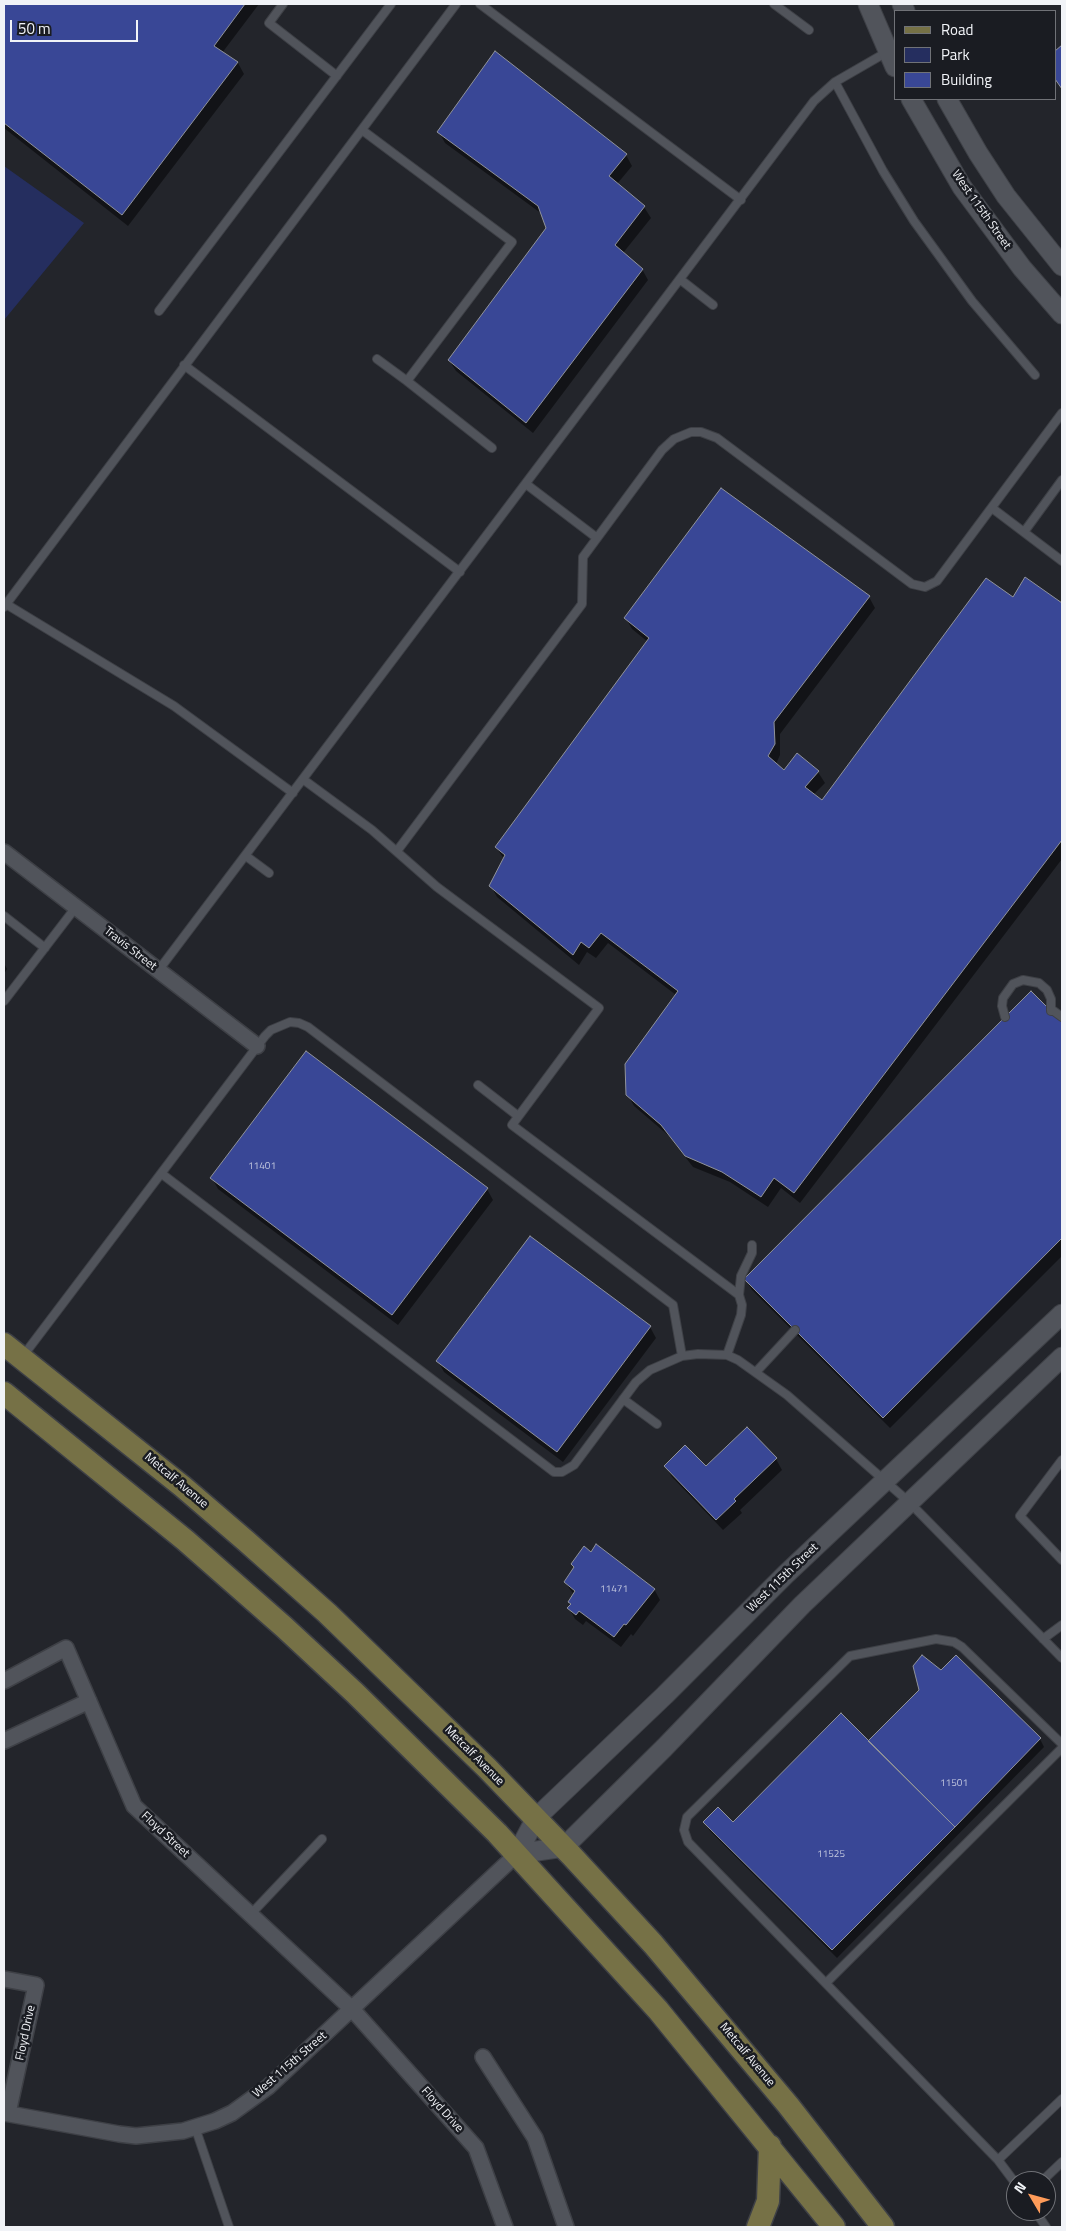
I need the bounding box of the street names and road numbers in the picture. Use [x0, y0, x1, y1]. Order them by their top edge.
street label: West 115th Street [948, 168, 1014, 252]
street label: Travis Street [101, 924, 159, 974]
street label: Metcalf Avenue [141, 1450, 211, 1512]
street label: West 115th Street [744, 1540, 822, 1616]
street label: Metcalf Avenue [441, 1723, 507, 1789]
street label: Floyd Street [138, 1809, 192, 1861]
street label: Floyd Drive [13, 2004, 39, 2062]
street label: Metcalf Avenue [716, 2020, 778, 2090]
street label: West 115th Street [250, 2029, 330, 2101]
street label: Floyd Drive [418, 2084, 466, 2136]

